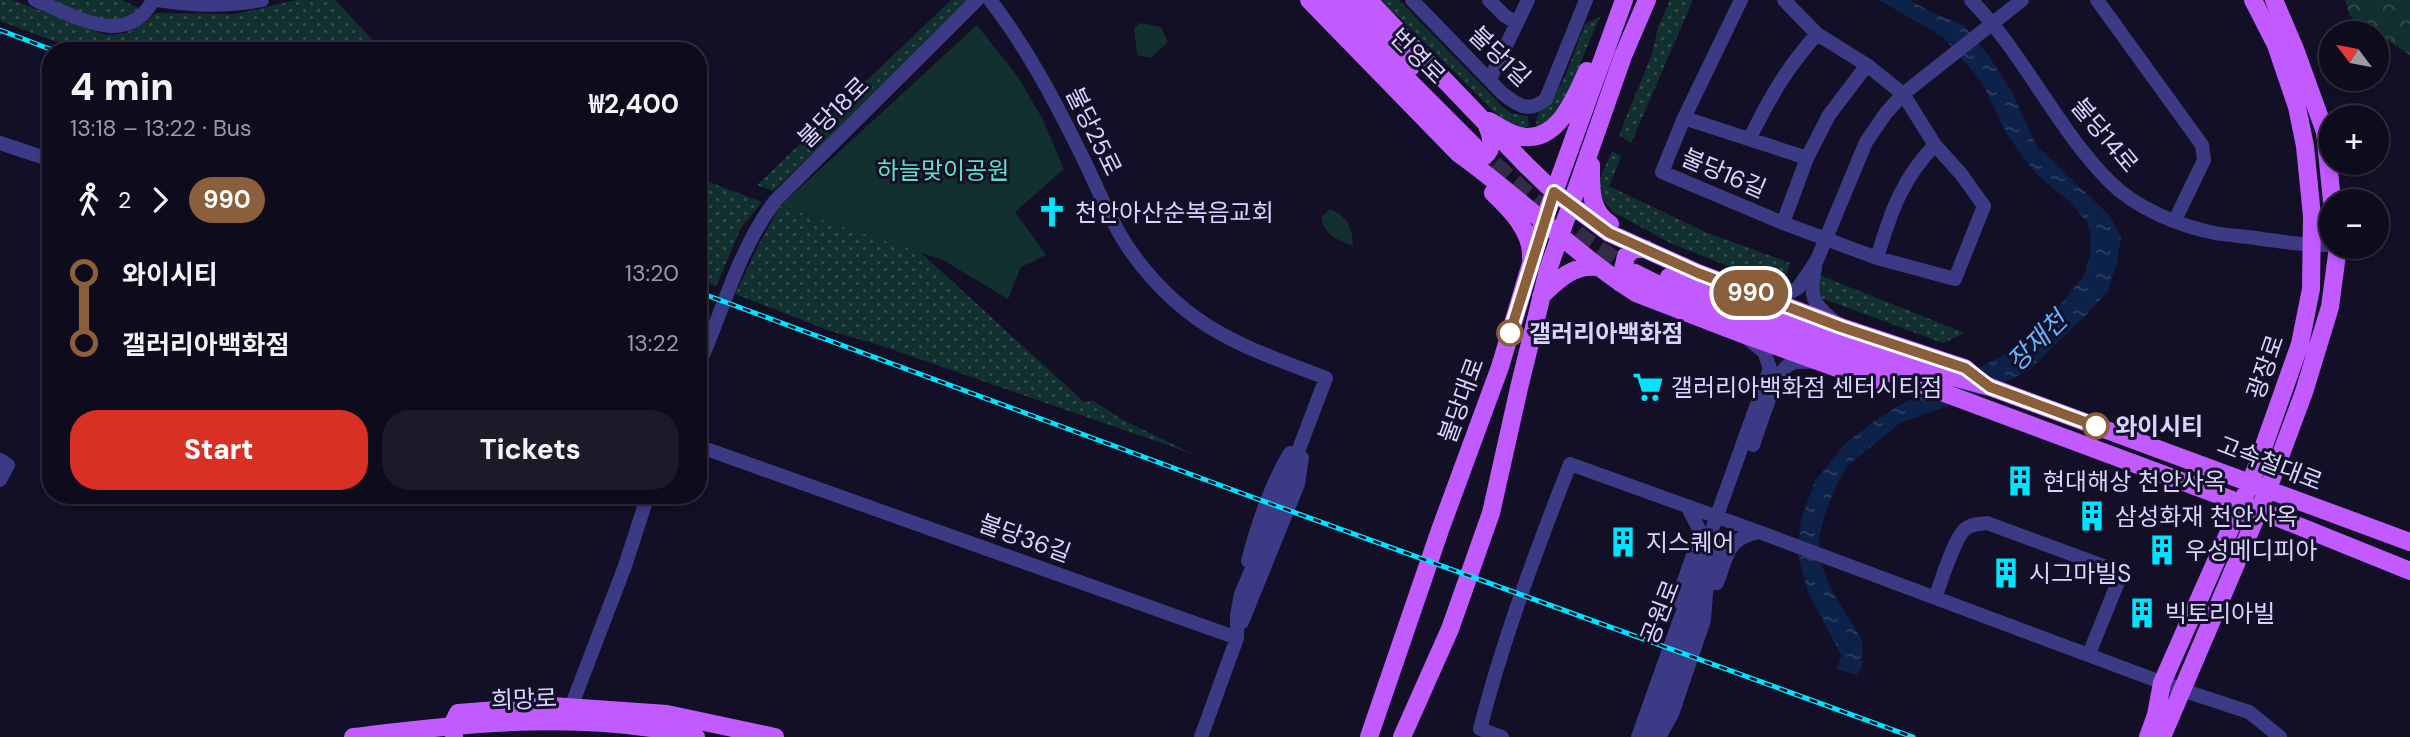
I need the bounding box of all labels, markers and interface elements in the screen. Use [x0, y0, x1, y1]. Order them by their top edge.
street label: 불당1길 [1463, 19, 1537, 93]
north arrow [2319, 21, 2389, 91]
map controls [2319, 21, 2389, 259]
street label: 번영로 [1384, 22, 1452, 90]
text: 4 min [70, 62, 174, 112]
street label: 불당18로 [791, 70, 875, 154]
street label: 불당25로 [1059, 82, 1129, 180]
text: ₩2,400 [589, 87, 679, 121]
street label: 불당14로 [2065, 91, 2145, 179]
button: + [2319, 105, 2389, 175]
text: 13:18 – 13:22 · Bus [70, 113, 252, 143]
street label: 불당16길 [1677, 141, 1771, 205]
park label: 하늘맞이공원 [877, 155, 1009, 186]
icon: walk [70, 181, 108, 219]
icon: forward [141, 181, 179, 219]
text: 990 [203, 184, 251, 215]
text: 2 [118, 185, 131, 215]
button: − [2319, 189, 2389, 259]
church icon: 천안아산순복음교회 [1035, 195, 1069, 229]
place label: 천안아산순복음교회 [1075, 197, 1274, 228]
text: 와이시티 [122, 258, 218, 292]
text: 13:20 [625, 258, 679, 288]
line badge: 990 [1711, 270, 1791, 316]
text: 990 [1727, 277, 1775, 308]
water label: 장재천 [2000, 301, 2077, 378]
place label: 갤러리아백화점 [1529, 318, 1684, 349]
marker: 갤러리아백화점 [1497, 320, 1523, 346]
text: 갤러리아백화점 [122, 328, 289, 362]
text: 13:22 [627, 328, 679, 358]
street label: 광장로 [2240, 331, 2290, 403]
street label: 불당대로 [1431, 353, 1491, 447]
supermarket icon: 갤러리아백화점 센터시티점 [1631, 370, 1665, 404]
place label: 갤러리아백화점 센터시티점 [1671, 372, 1942, 403]
button: Start [70, 410, 368, 490]
button: Tickets [382, 410, 679, 490]
place label: 와이시티 [2115, 411, 2203, 442]
marker: 와이시티 [2083, 413, 2109, 439]
street label: 고속철대로 [2213, 429, 2327, 497]
building icon: 현대해상 천안사옥 [2003, 464, 2037, 498]
place label: 현대해상 천안사옥 [2043, 466, 2226, 497]
building icon: 삼성화재 천안사옥 [2075, 499, 2109, 533]
place label: 삼성화재 천안사옥 [2115, 501, 2298, 532]
street label: 불당36길 [975, 507, 1075, 569]
building icon: 지스퀘어 [1606, 525, 1640, 559]
place label: 지스퀘어 [1646, 527, 1734, 558]
building icon: 우성메디피아 [2145, 533, 2179, 567]
place label: 우성메디피아 [2185, 535, 2317, 566]
building icon: 시그마빌S [1989, 556, 2023, 590]
place label: 시그마빌S [2029, 558, 2131, 589]
street label: 공원로 [1634, 576, 1686, 648]
building icon: 빅토리아빌 [2125, 596, 2159, 630]
place label: 빅토리아빌 [2165, 598, 2275, 629]
street label: 희망로 [490, 682, 558, 716]

